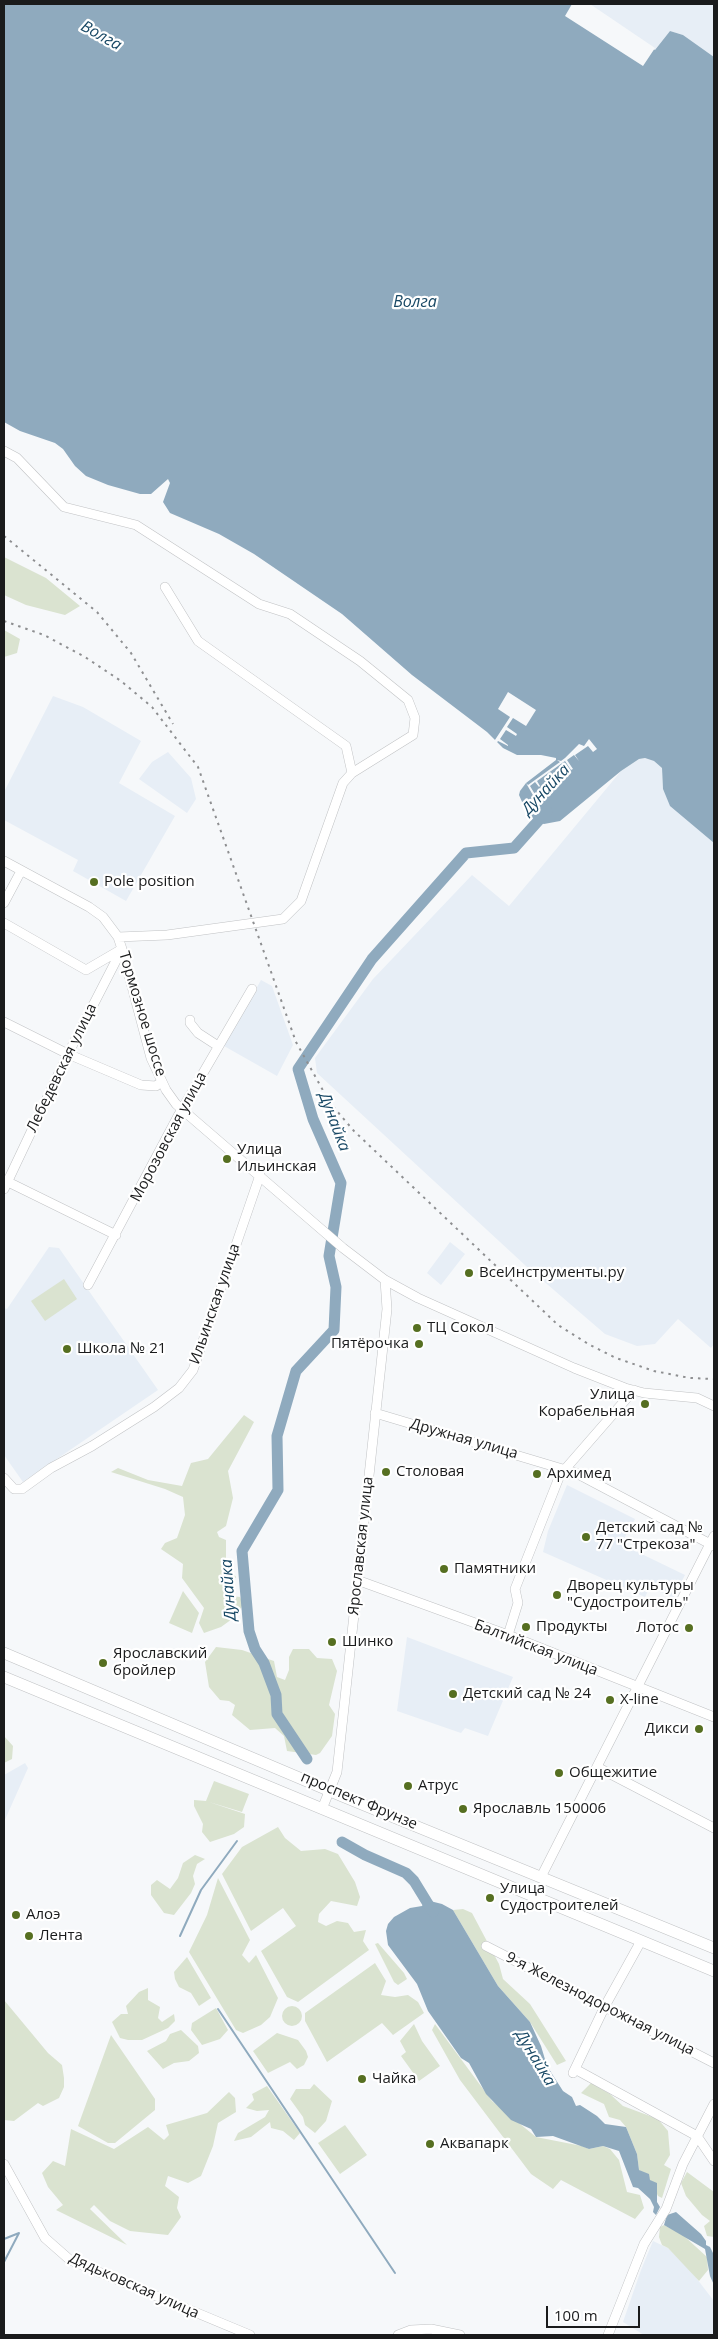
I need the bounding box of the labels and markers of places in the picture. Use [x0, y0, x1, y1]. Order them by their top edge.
place label: Pole position [104, 873, 195, 891]
marker: Pole position [88, 876, 100, 888]
place label: Улица Ильинская [237, 1141, 316, 1176]
marker: Улица Ильинская [221, 1153, 233, 1165]
place label: ВсеИнструменты.ру [479, 1264, 624, 1282]
marker: ВсеИнструменты.ру [463, 1267, 475, 1279]
place label: ТЦ Сокол [427, 1319, 494, 1337]
marker: ТЦ Сокол [411, 1322, 423, 1334]
place label: Пятёрочка [331, 1335, 409, 1353]
marker: Пятёрочка [413, 1338, 425, 1350]
place label: Школа № 21 [77, 1340, 166, 1358]
marker: Школа № 21 [61, 1343, 73, 1355]
place label: Улица Корабельная [538, 1386, 635, 1421]
marker: Улица Корабельная [639, 1398, 651, 1410]
place label: Столовая [396, 1463, 464, 1481]
place label: Архимед [547, 1465, 611, 1483]
marker: Столовая [380, 1466, 392, 1478]
marker: Архимед [531, 1468, 543, 1480]
place label: Детский сад № 77 "Стрекоза" [596, 1519, 703, 1554]
marker: Детский сад № 77 "Стрекоза" [580, 1531, 592, 1543]
place label: Памятники [454, 1560, 536, 1578]
marker: Памятники [438, 1563, 450, 1575]
place label: Дворец культуры "Судостроитель" [567, 1577, 694, 1612]
marker: Дворец культуры "Судостроитель" [551, 1589, 563, 1601]
place label: Продукты [536, 1618, 608, 1636]
place label: Лотос [636, 1619, 679, 1637]
marker: Продукты [520, 1621, 532, 1633]
marker: Лотос [683, 1622, 695, 1634]
place label: Шинко [342, 1633, 393, 1651]
marker: Шинко [326, 1636, 338, 1648]
place label: Ярославский бройлер [113, 1645, 207, 1680]
marker: Ярославский бройлер [97, 1657, 109, 1669]
place label: Детский сад № 24 [463, 1685, 591, 1703]
marker: Детский сад № 24 [447, 1688, 459, 1700]
place label: X-line [620, 1691, 659, 1709]
marker: X-line [604, 1694, 616, 1706]
place label: Дикси [645, 1720, 689, 1738]
marker: Дикси [693, 1723, 705, 1735]
place label: Общежитие [569, 1764, 657, 1782]
marker: Общежитие [553, 1767, 565, 1779]
place label: Атрус [418, 1777, 458, 1795]
marker: Атрус [402, 1780, 414, 1792]
place label: Ярославль 150006 [473, 1800, 606, 1818]
marker: Ярославль 150006 [457, 1803, 469, 1815]
place label: Улица Судостроителей [500, 1880, 619, 1915]
marker: Улица Судостроителей [484, 1892, 496, 1904]
place label: Алоэ [26, 1906, 60, 1924]
marker: Алоэ [10, 1909, 22, 1921]
place label: Лента [39, 1927, 83, 1945]
marker: Лента [23, 1930, 35, 1942]
place label: Чайка [372, 2070, 416, 2088]
marker: Чайка [356, 2073, 368, 2085]
place label: Аквапарк [440, 2135, 509, 2153]
marker: Аквапарк [424, 2138, 436, 2150]

